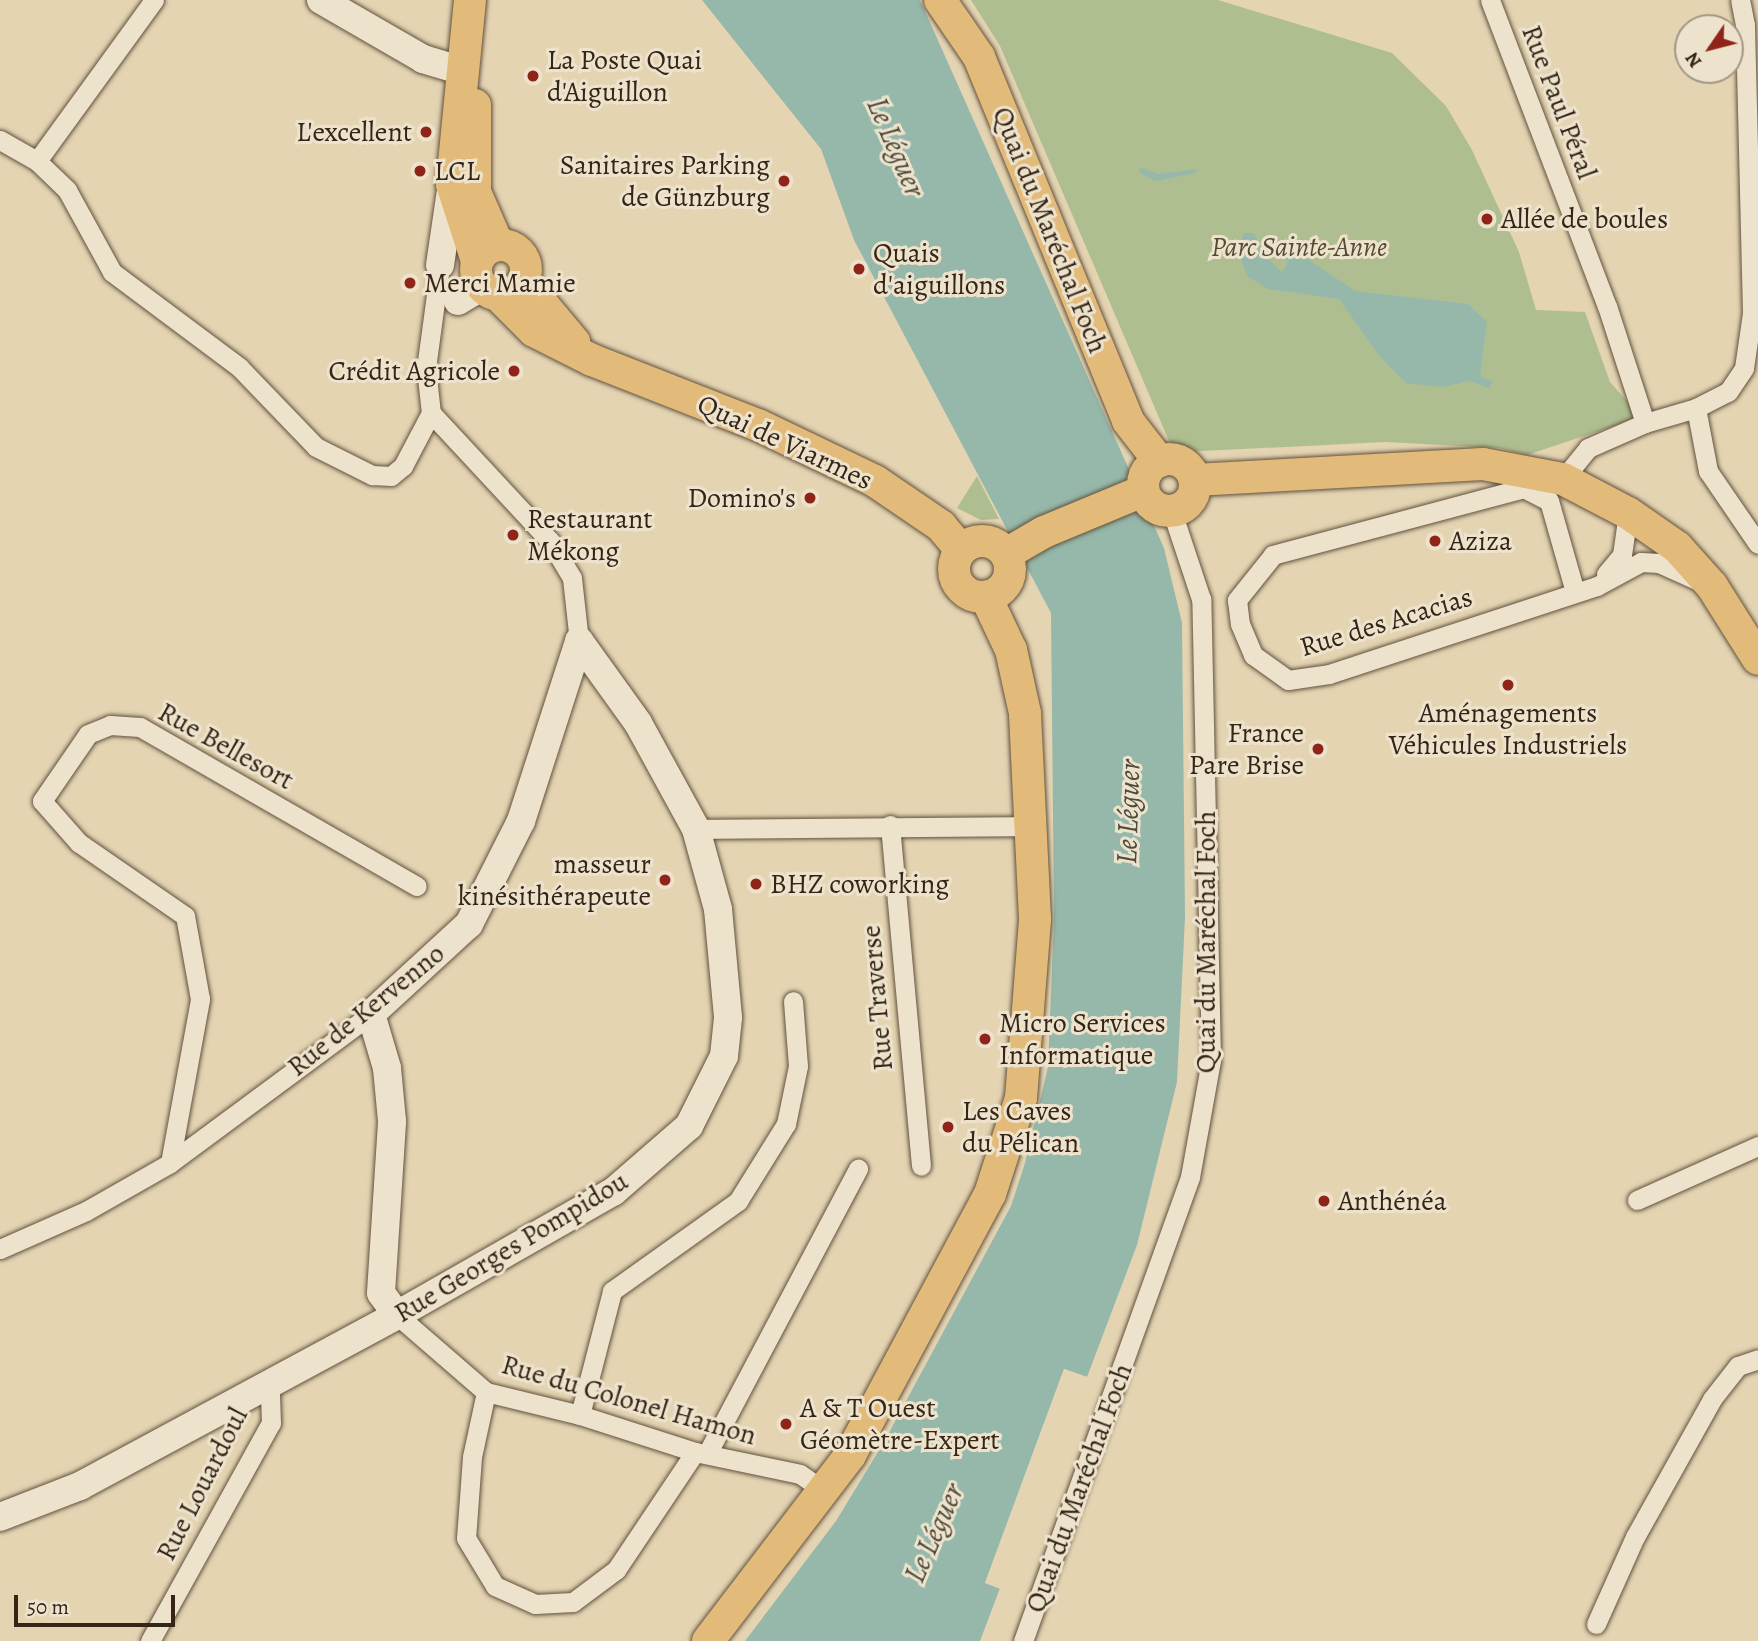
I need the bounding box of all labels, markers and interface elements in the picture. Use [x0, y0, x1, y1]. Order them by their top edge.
north arrow [1674, 14, 1744, 84]
street label: Rue Paul Péral [1514, 20, 1604, 184]
place label: La Poste Quai d'Aiguillon [547, 43, 702, 109]
text: N [1679, 47, 1708, 73]
marker: La Poste Quai d'Aiguillon [525, 68, 541, 84]
water label: Le Léguer [859, 92, 933, 202]
street label: Quai du Maréchal Foch [985, 102, 1115, 358]
place label: L'excellent [296, 115, 412, 149]
marker: L'excellent [418, 124, 434, 140]
place label: Sanitaires Parking de Günzburg [560, 148, 770, 214]
place label: LCL [434, 154, 480, 188]
marker: LCL [412, 163, 428, 179]
marker: Sanitaires Parking de Günzburg [776, 173, 792, 189]
place label: Allée de boules [1501, 202, 1668, 236]
marker: Allée de boules [1479, 211, 1495, 227]
park label: Parc Sainte-Anne [1211, 230, 1387, 264]
place label: Quais d'aiguillons [873, 236, 1005, 302]
marker: Quais d'aiguillons [851, 261, 867, 277]
place label: Merci Mamie [424, 266, 576, 300]
marker: Merci Mamie [402, 275, 418, 291]
place label: Crédit Agricole [329, 354, 500, 388]
marker: Crédit Agricole [506, 363, 522, 379]
street label: Quai de Viarmes [692, 387, 878, 497]
place label: Domino's [687, 481, 796, 515]
marker: Domino's [802, 490, 818, 506]
place label: Restaurant Mékong [527, 502, 653, 568]
place label: Aziza [1449, 524, 1512, 558]
marker: Restaurant Mékong [505, 527, 521, 543]
marker: Aziza [1427, 533, 1443, 549]
street label: Rue des Acacias [1296, 580, 1476, 664]
marker: Aménagements Véhicules Industriels [1500, 677, 1516, 693]
street label: Rue Bellesort [152, 695, 300, 797]
place label: Aménagements Véhicules Industriels [1389, 696, 1627, 762]
place label: France Pare Brise [1189, 716, 1304, 782]
marker: France Pare Brise [1310, 741, 1326, 757]
water label: Le Léguer [1108, 759, 1148, 865]
street label: Quai du Maréchal Foch [1189, 811, 1223, 1073]
place label: masseur kinésithérapeute [458, 847, 651, 913]
place label: BHZ coworking [770, 867, 949, 901]
marker: masseur kinésithérapeute [657, 872, 673, 888]
marker: BHZ coworking [748, 876, 764, 892]
street label: Rue Traverse [854, 924, 900, 1072]
street label: Rue de Kervenno [281, 936, 451, 1084]
place label: Micro Services Informatique [999, 1006, 1166, 1072]
marker: Micro Services Informatique [977, 1031, 993, 1047]
place label: Les Caves du Pélican [962, 1094, 1079, 1160]
marker: Les Caves du Pélican [940, 1119, 956, 1135]
street label: Rue Georges Pompidou [388, 1164, 634, 1330]
place label: Anthénéa [1338, 1184, 1447, 1218]
marker: Anthénéa [1316, 1193, 1332, 1209]
street label: Rue du Colonel Hamon [498, 1348, 760, 1452]
street label: Quai du Maréchal Foch [1018, 1359, 1140, 1617]
place label: A & T Ouest Géomètre-Expert [800, 1391, 1000, 1457]
street label: Rue Louardoul [149, 1402, 255, 1566]
marker: A & T Ouest Géomètre-Expert [778, 1416, 794, 1432]
water label: Le Léguer [896, 1478, 972, 1588]
scale bar [18, 1582, 178, 1626]
text: 50 m [27, 1593, 69, 1621]

